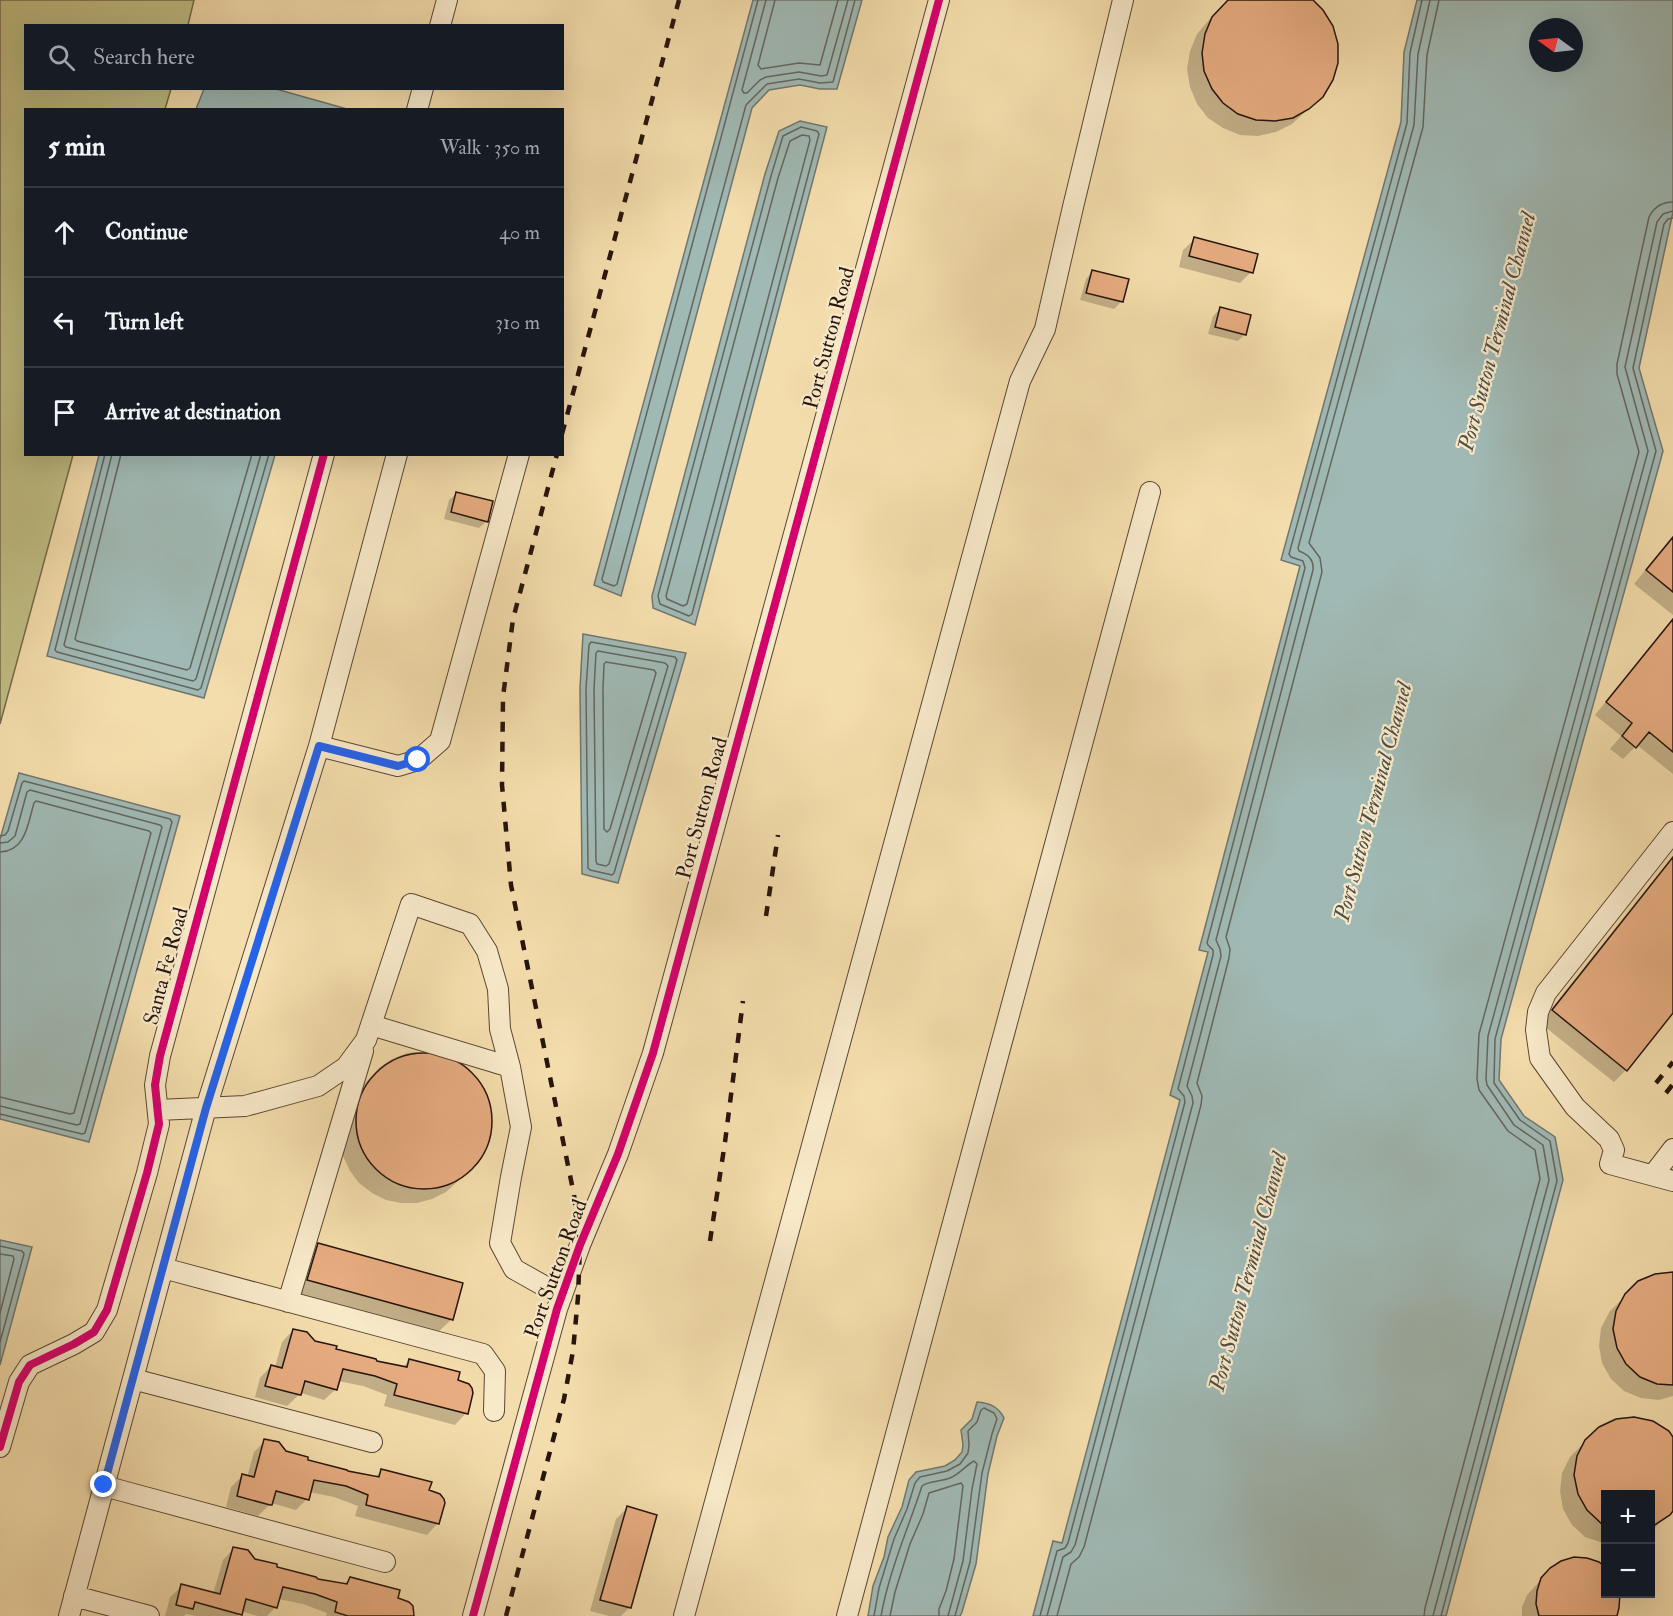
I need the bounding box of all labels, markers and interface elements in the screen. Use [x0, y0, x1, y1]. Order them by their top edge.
north arrow [1529, 18, 1583, 72]
search box [24, 24, 564, 90]
icon: search [45, 41, 78, 74]
text: Search here [93, 43, 195, 71]
text: 5 min [48, 131, 105, 163]
text: Walk · 350 m [440, 135, 540, 160]
water label: Port Sutton Terminal Channel [1451, 208, 1543, 455]
icon: ahead [48, 216, 81, 249]
text: Continue [105, 218, 188, 246]
text: 40 m [499, 220, 540, 245]
street label: Port Sutton Road [797, 263, 861, 412]
icon: left [48, 306, 81, 339]
text: Turn left [105, 308, 184, 336]
text: 310 m [495, 310, 540, 335]
icon: arrive [48, 396, 81, 429]
text: Arrive at destination [105, 398, 281, 426]
water label: Port Sutton Terminal Channel [1327, 678, 1419, 925]
street label: Port Sutton Road [670, 733, 734, 882]
route start [404, 746, 430, 772]
street label: Santa Fe Road [137, 904, 195, 1028]
water label: Port Sutton Terminal Channel [1202, 1148, 1294, 1395]
street label: Port Sutton Road [518, 1195, 594, 1342]
route end [90, 1471, 116, 1497]
map controls [1601, 1490, 1655, 1598]
button: + [1601, 1490, 1655, 1544]
button: − [1601, 1544, 1655, 1598]

